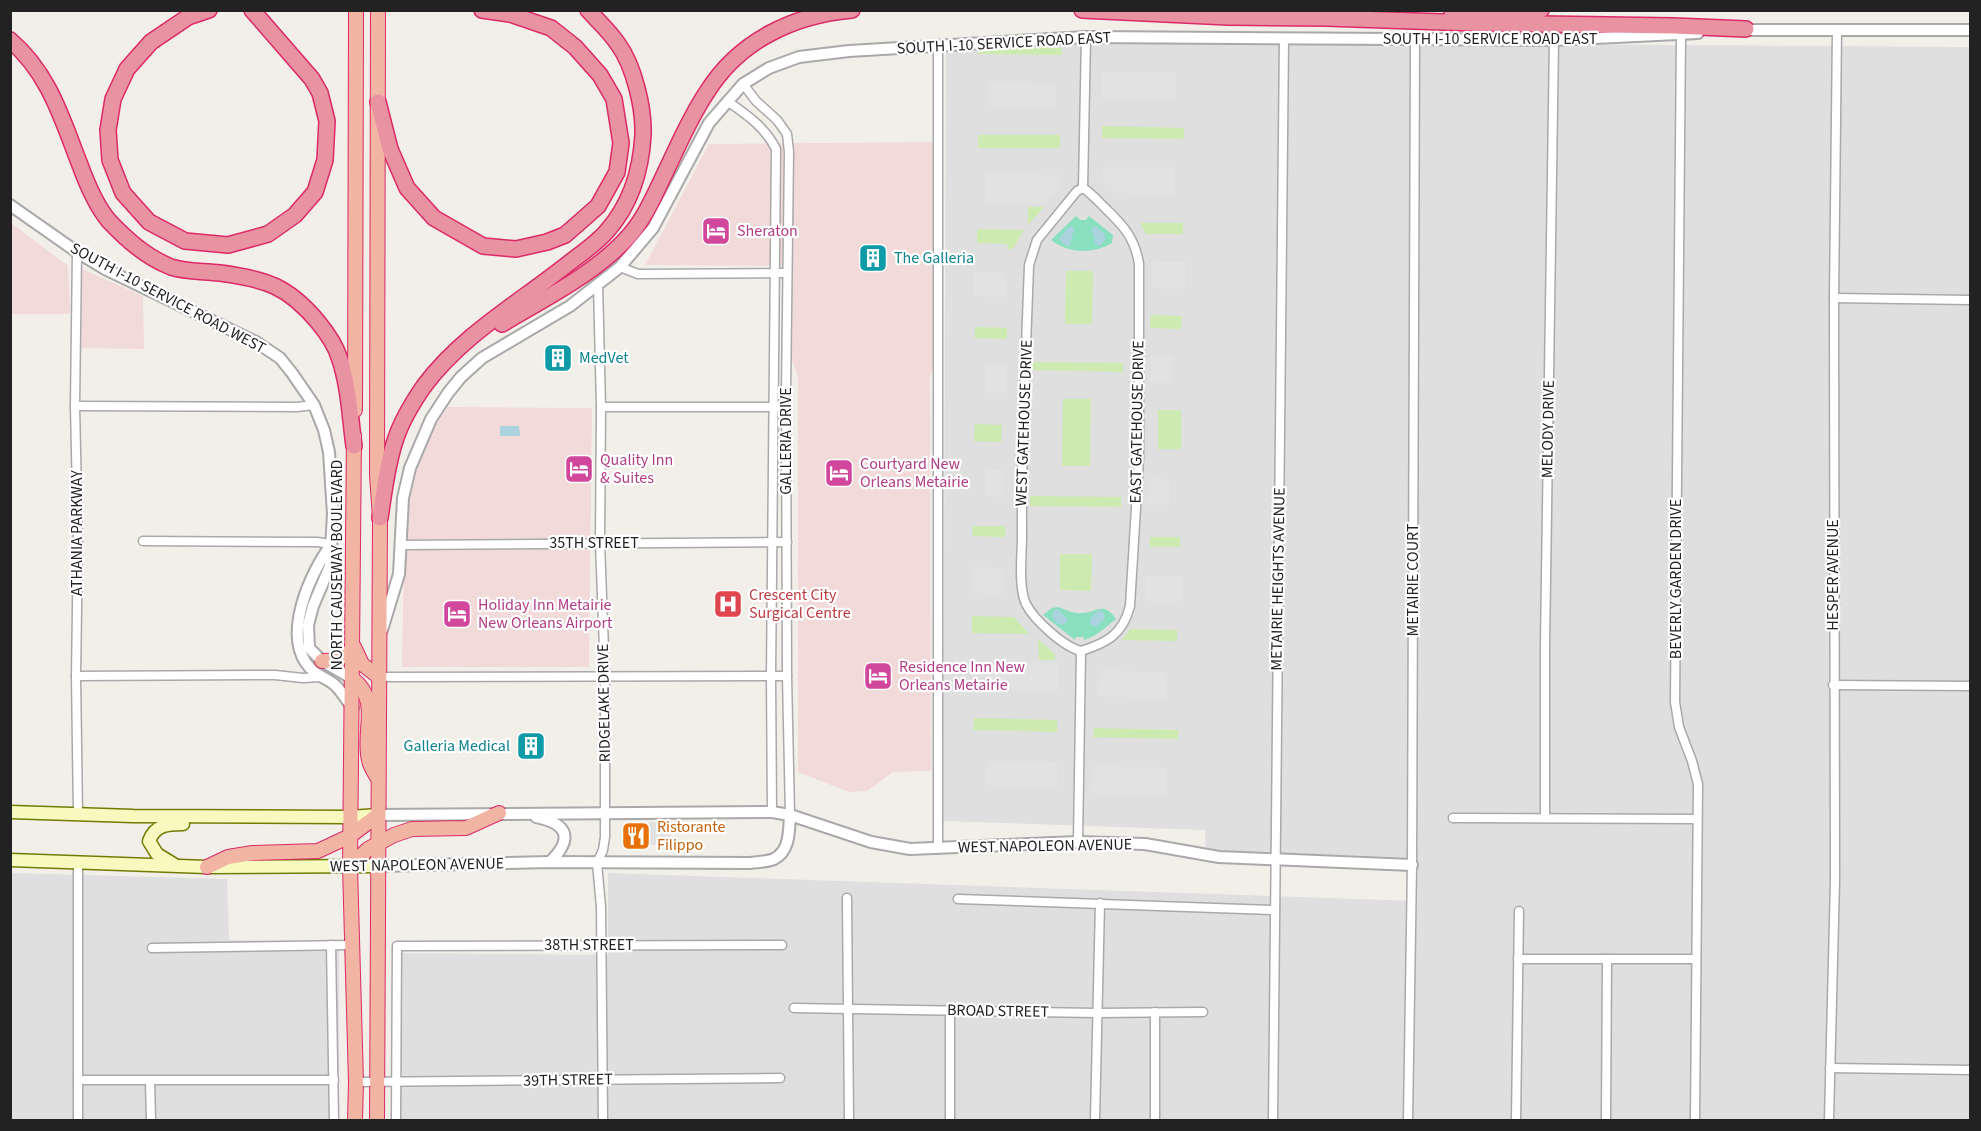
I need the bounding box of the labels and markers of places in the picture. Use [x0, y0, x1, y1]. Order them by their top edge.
hotel icon: Sheraton [700, 215, 732, 247]
place label: Sheraton [737, 220, 798, 242]
building icon: The Galleria [857, 242, 889, 274]
place label: The Galleria [894, 247, 974, 269]
building icon: MedVet [542, 342, 574, 374]
place label: MedVet [579, 347, 629, 369]
place label: Quality Inn & Suites [600, 449, 673, 489]
hotel icon: Quality Inn & Suites [563, 453, 595, 485]
place label: Courtyard New Orleans Metairie [860, 453, 969, 493]
hotel icon: Courtyard New Orleans Metairie [823, 457, 855, 489]
place label: Crescent City Surgical Centre [749, 584, 851, 624]
hospital icon: Crescent City Surgical Centre [712, 588, 744, 620]
place label: Holiday Inn Metairie New Orleans Airport [478, 594, 613, 634]
hotel icon: Holiday Inn Metairie New Orleans Airport [441, 598, 473, 630]
place label: Residence Inn New Orleans Metairie [899, 656, 1025, 696]
hotel icon: Residence Inn New Orleans Metairie [862, 660, 894, 692]
building icon: Galleria Medical [515, 730, 547, 762]
place label: Galleria Medical [404, 735, 510, 757]
place label: Ristorante Filippo [657, 816, 725, 856]
restaurant icon: Ristorante Filippo [620, 820, 652, 852]

